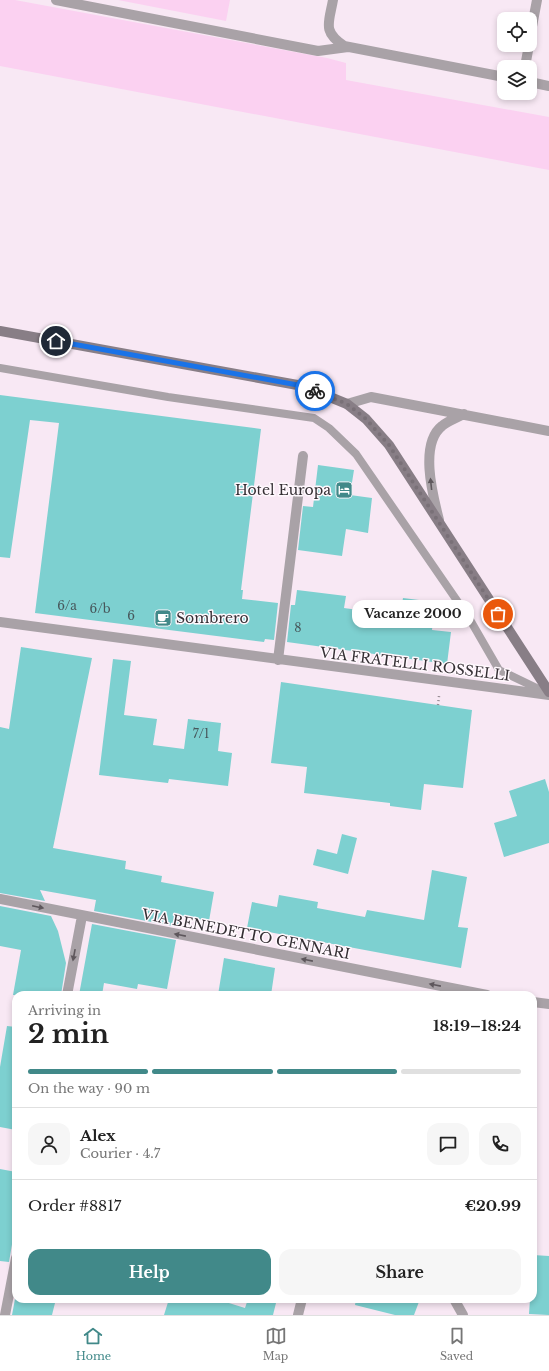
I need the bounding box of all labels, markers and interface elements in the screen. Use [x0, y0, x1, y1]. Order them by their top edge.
map controls [497, 12, 537, 100]
button: locate [497, 12, 537, 52]
button: layers [497, 60, 537, 100]
pin [39, 324, 73, 358]
icon: home [45, 330, 67, 352]
courier [295, 371, 335, 411]
icon: bike [304, 380, 326, 402]
one-way arrow [428, 478, 434, 490]
hotel icon: Hotel Europa [334, 480, 354, 500]
place label: Hotel Europa [235, 481, 331, 499]
pin [481, 597, 515, 631]
house number: 6/a [57, 598, 77, 613]
callout: Vacanze 2000 [352, 600, 474, 628]
house number: 6/b [89, 601, 111, 616]
icon: bag [487, 603, 509, 625]
text: Vacanze 2000 [364, 605, 462, 622]
house number: 6 [127, 608, 135, 623]
cafe icon: Sombrero [153, 608, 173, 628]
place label: Sombrero [176, 609, 249, 627]
house number: 8 [294, 620, 302, 635]
street label: VIA FRATELLI ROSSELLI [318, 643, 511, 685]
house number: 7/1 [193, 726, 209, 741]
one-way arrow [32, 905, 44, 911]
street label: VIA BENEDETTO GENNARI [139, 905, 352, 963]
one-way arrow [174, 932, 186, 938]
one-way arrow [71, 948, 77, 961]
one-way arrow [301, 957, 313, 963]
one-way arrow [429, 982, 441, 988]
text: Arriving in [28, 1002, 101, 1019]
text: 18:19–18:24 [433, 1016, 521, 1035]
text: 2 min [28, 1018, 109, 1050]
text: On the way · 90 m [28, 1080, 150, 1097]
button: person [28, 1123, 70, 1165]
button: chat [427, 1123, 469, 1165]
button: phone [479, 1123, 521, 1165]
text: Alex [80, 1126, 116, 1145]
text: Courier · 4.7 [80, 1145, 160, 1162]
text: Order #8817 [28, 1196, 121, 1215]
text: €20.99 [465, 1196, 521, 1215]
button: Help [28, 1249, 271, 1295]
button: Share [279, 1249, 521, 1295]
tab: Home [76, 1325, 111, 1363]
tab: Map [263, 1325, 288, 1363]
tab: Saved [440, 1325, 473, 1363]

